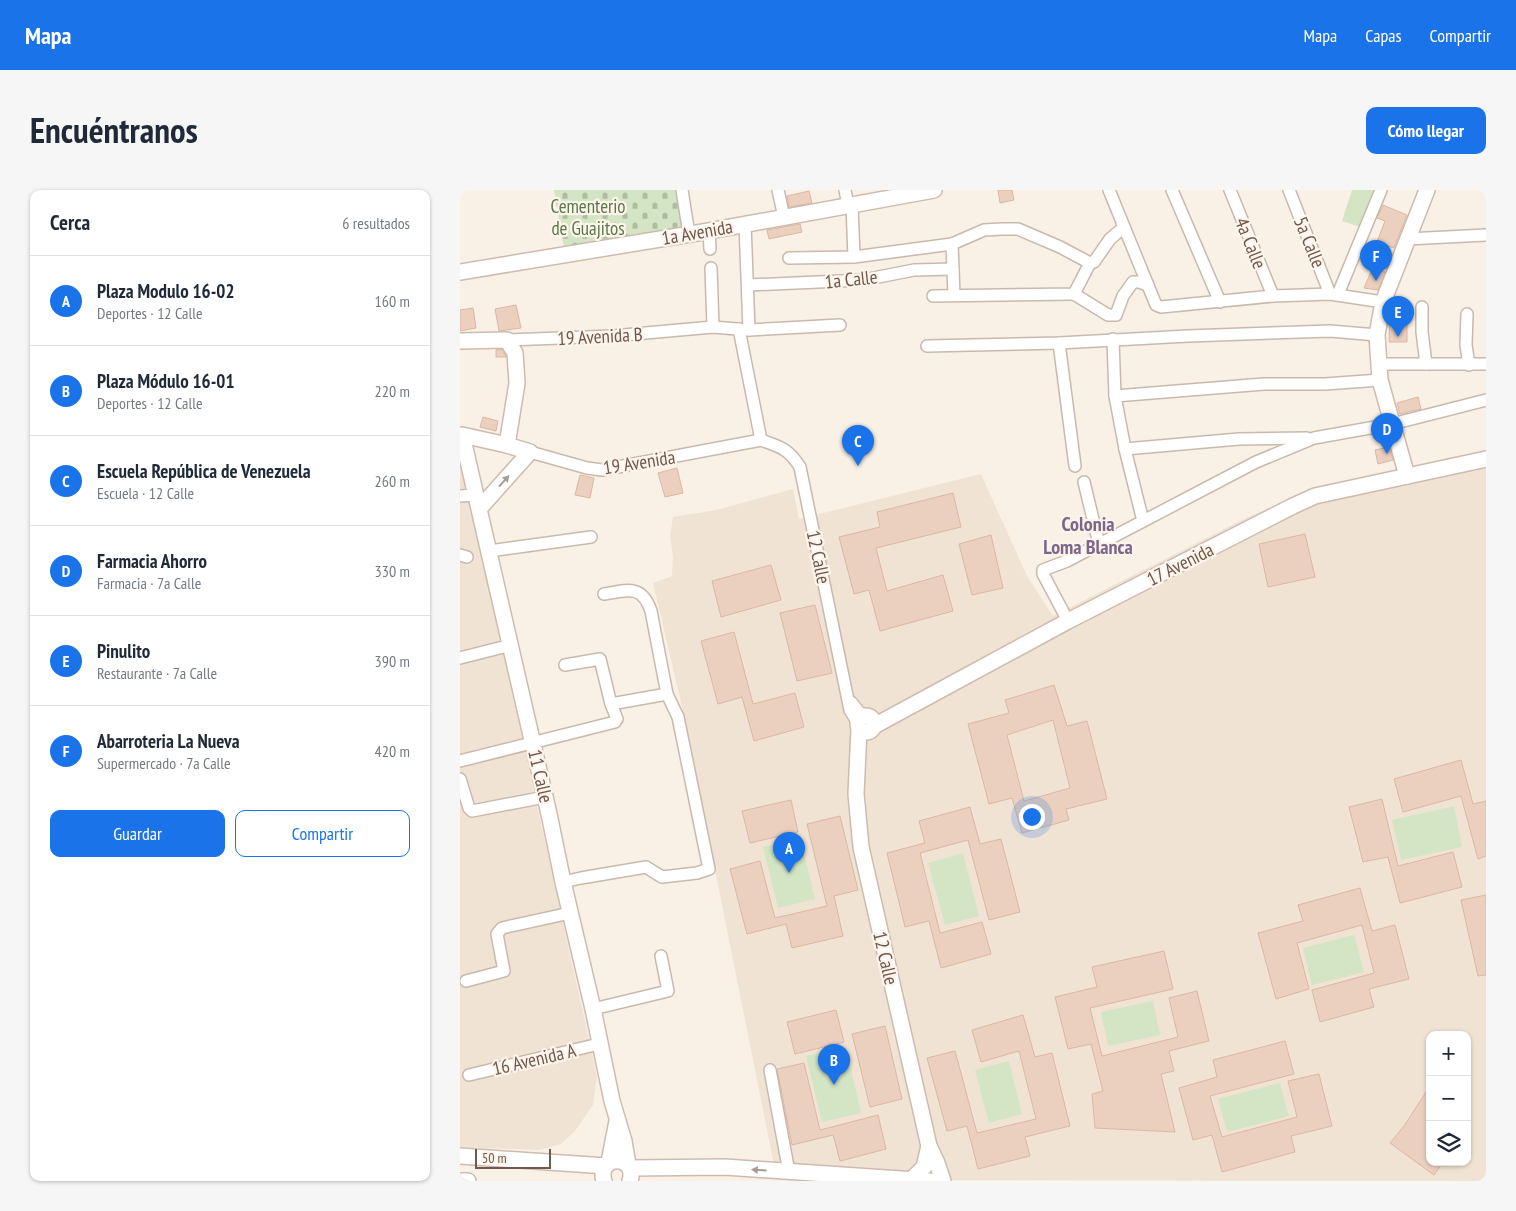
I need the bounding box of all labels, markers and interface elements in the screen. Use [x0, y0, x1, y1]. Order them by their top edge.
text: Mapa [25, 20, 72, 51]
text: Mapa [1304, 24, 1337, 47]
text: Capas [1365, 24, 1402, 47]
text: Compartir [1430, 24, 1491, 47]
text: Encuéntranos [30, 107, 198, 153]
button: Cómo llegar [1366, 107, 1486, 154]
park label: Cementerio de Guajitos [550, 194, 626, 240]
text: Cerca [50, 209, 90, 236]
text: 6 resultados [342, 213, 410, 233]
street label: 5a Calle [1289, 213, 1331, 271]
street label: 1a Avenida [660, 214, 734, 250]
street label: 4a Calle [1230, 214, 1272, 272]
pin: F [1360, 240, 1392, 281]
street label: 1a Calle [823, 264, 879, 294]
text: Plaza Modulo 16-02 [97, 279, 234, 303]
text: A [62, 291, 70, 311]
text: 160 m [375, 291, 410, 311]
pin: E [1382, 296, 1414, 337]
text: Deportes · 12 Calle [97, 303, 203, 323]
street label: 19 Avenida B [557, 322, 643, 350]
text: Plaza Módulo 16-01 [97, 369, 234, 393]
text: B [62, 381, 70, 401]
text: 220 m [375, 381, 410, 401]
text: Deportes · 12 Calle [97, 393, 203, 413]
pin: D [1371, 413, 1403, 454]
pin: C [842, 425, 874, 466]
street label: 19 Avenida [601, 444, 677, 480]
text: Escuela República de Venezuela [97, 459, 311, 483]
text: C [62, 471, 70, 491]
text: 260 m [375, 471, 410, 491]
one-way arrow [498, 475, 510, 487]
text: Escuela · 12 Calle [97, 483, 194, 503]
district label: Colonia Loma Blanca [1043, 511, 1133, 560]
street label: 12 Calle [802, 528, 836, 586]
street label: 17 Avenida [1143, 537, 1217, 591]
text: Farmacia Ahorro [97, 549, 207, 573]
text: D [62, 561, 70, 581]
text: 330 m [375, 561, 410, 581]
text: Farmacia · 7a Calle [97, 573, 201, 593]
text: Pinulito [97, 639, 150, 663]
text: E [63, 651, 69, 671]
text: 390 m [375, 651, 410, 671]
text: Restaurante · 7a Calle [97, 663, 217, 683]
text: Abarroteria La Nueva [97, 729, 240, 753]
text: F [63, 741, 69, 761]
text: 420 m [375, 741, 410, 761]
street label: 11 Calle [523, 747, 559, 805]
text: Supermercado · 7a Calle [97, 753, 231, 773]
your location [1019, 804, 1045, 830]
button: Guardar [50, 810, 225, 857]
button: Compartir [235, 810, 410, 857]
pin: A [773, 832, 805, 873]
street label: 12 Calle [868, 929, 904, 987]
map controls [1426, 1031, 1471, 1166]
button: + [1426, 1031, 1471, 1076]
street label: 16 Avenida A [490, 1038, 578, 1080]
pin: B [818, 1044, 850, 1085]
button: − [1426, 1076, 1471, 1121]
button: layers [1426, 1121, 1471, 1166]
scale bar [475, 1146, 551, 1169]
text: 50 m [482, 1149, 507, 1167]
one-way arrow [751, 1165, 767, 1173]

